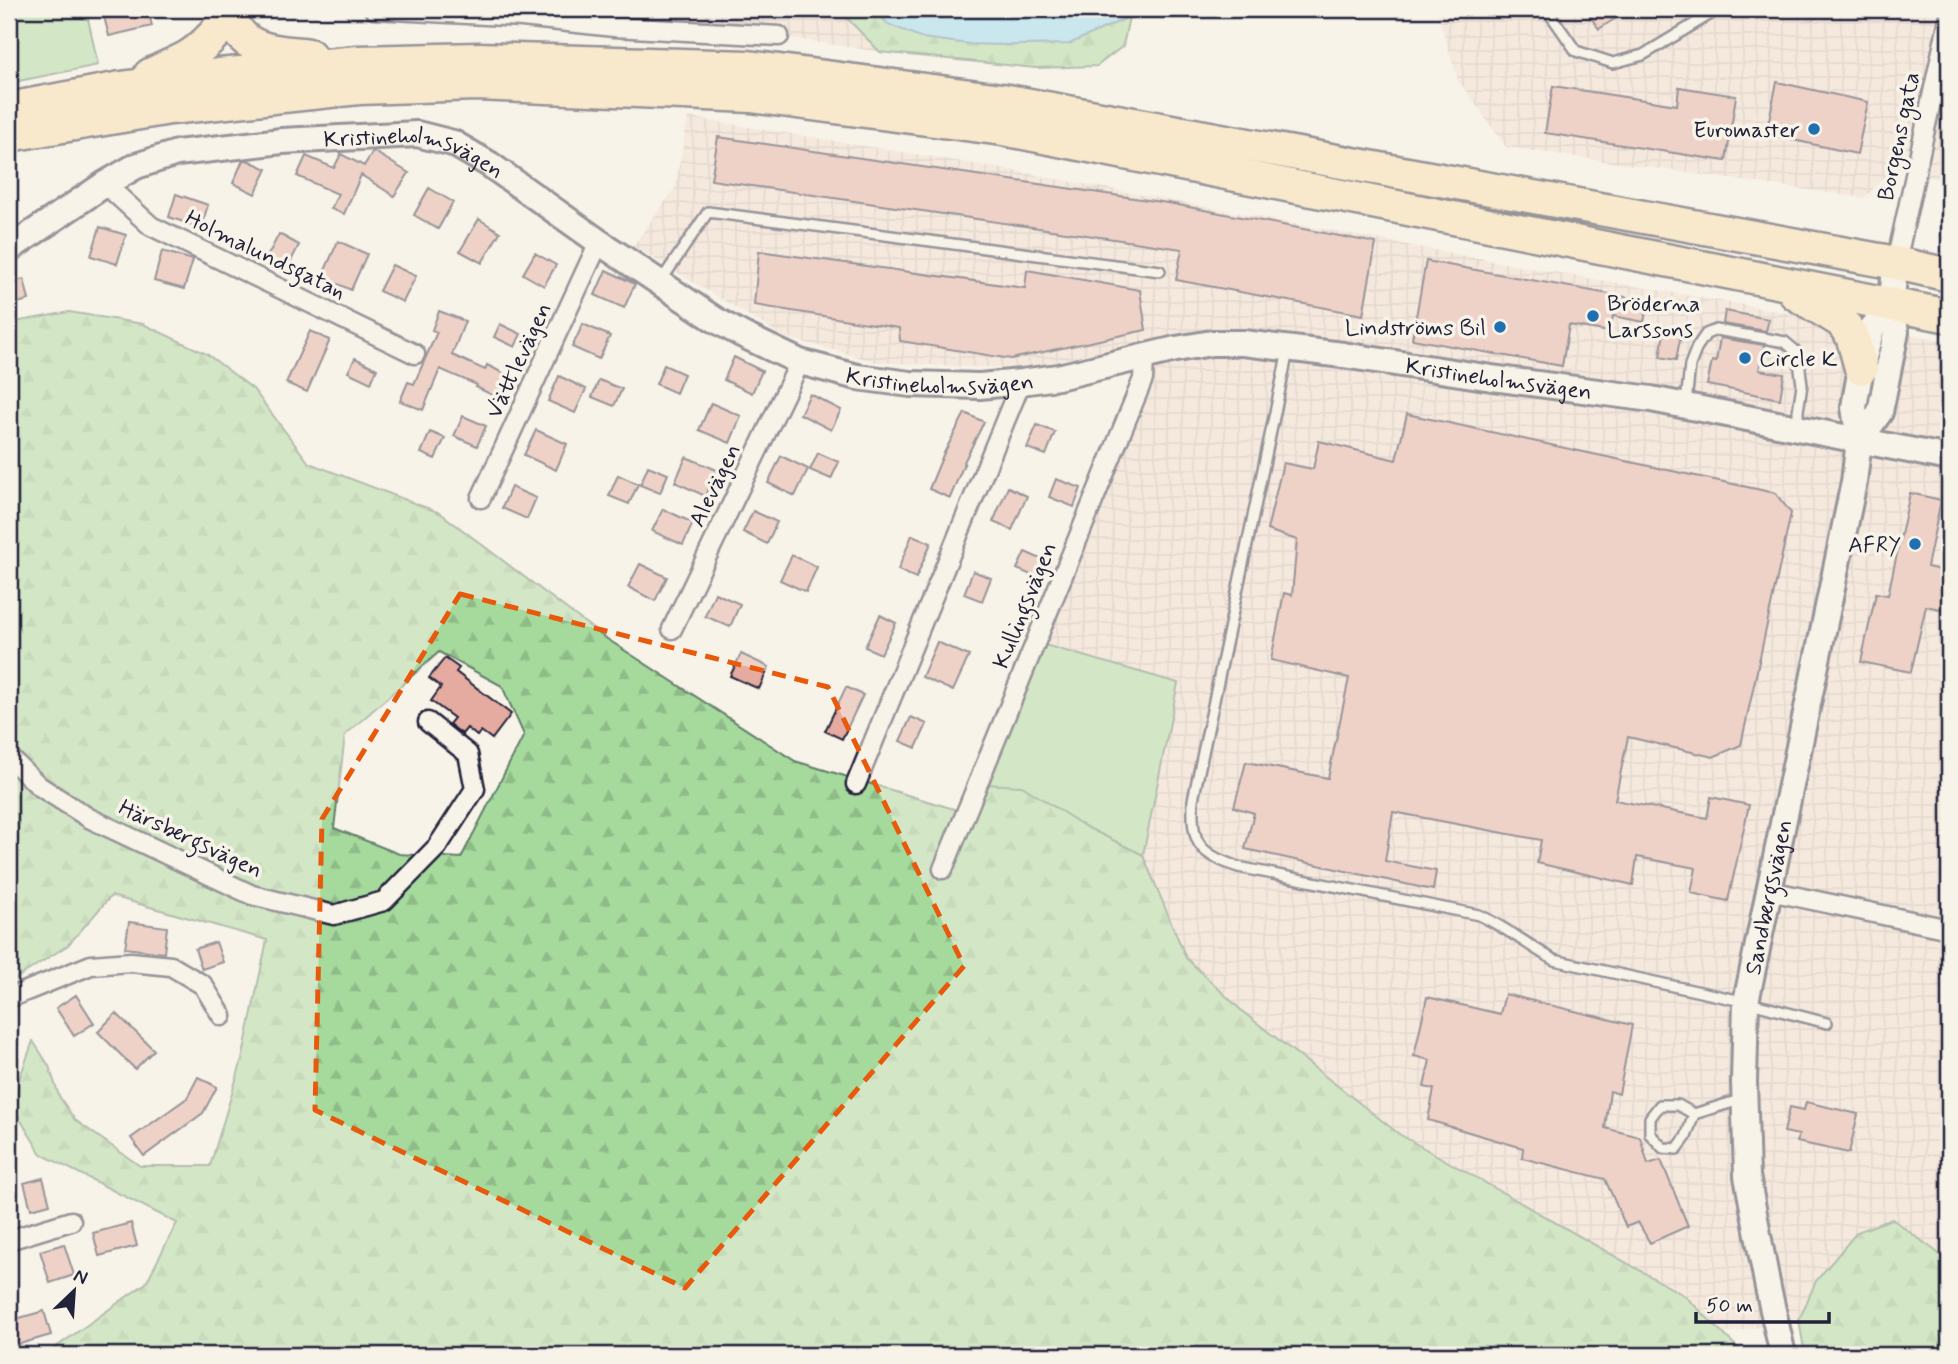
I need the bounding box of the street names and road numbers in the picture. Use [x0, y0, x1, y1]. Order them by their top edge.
street label: Borgens gata [1872, 69, 1930, 204]
street label: Kristineholmsvägen [323, 121, 509, 187]
street label: Holmalundsgatan [179, 204, 350, 309]
street label: Vättlevägen [480, 298, 560, 424]
street label: Kristineholmsvägen [1403, 352, 1594, 408]
street label: Kristineholmsvägen [842, 362, 1036, 403]
street label: Alevägen [683, 439, 749, 532]
street label: Kullingsvägen [987, 538, 1067, 674]
street label: Härsbergsvägen [113, 793, 267, 888]
street label: Sandbergsvägen [1739, 817, 1801, 978]

